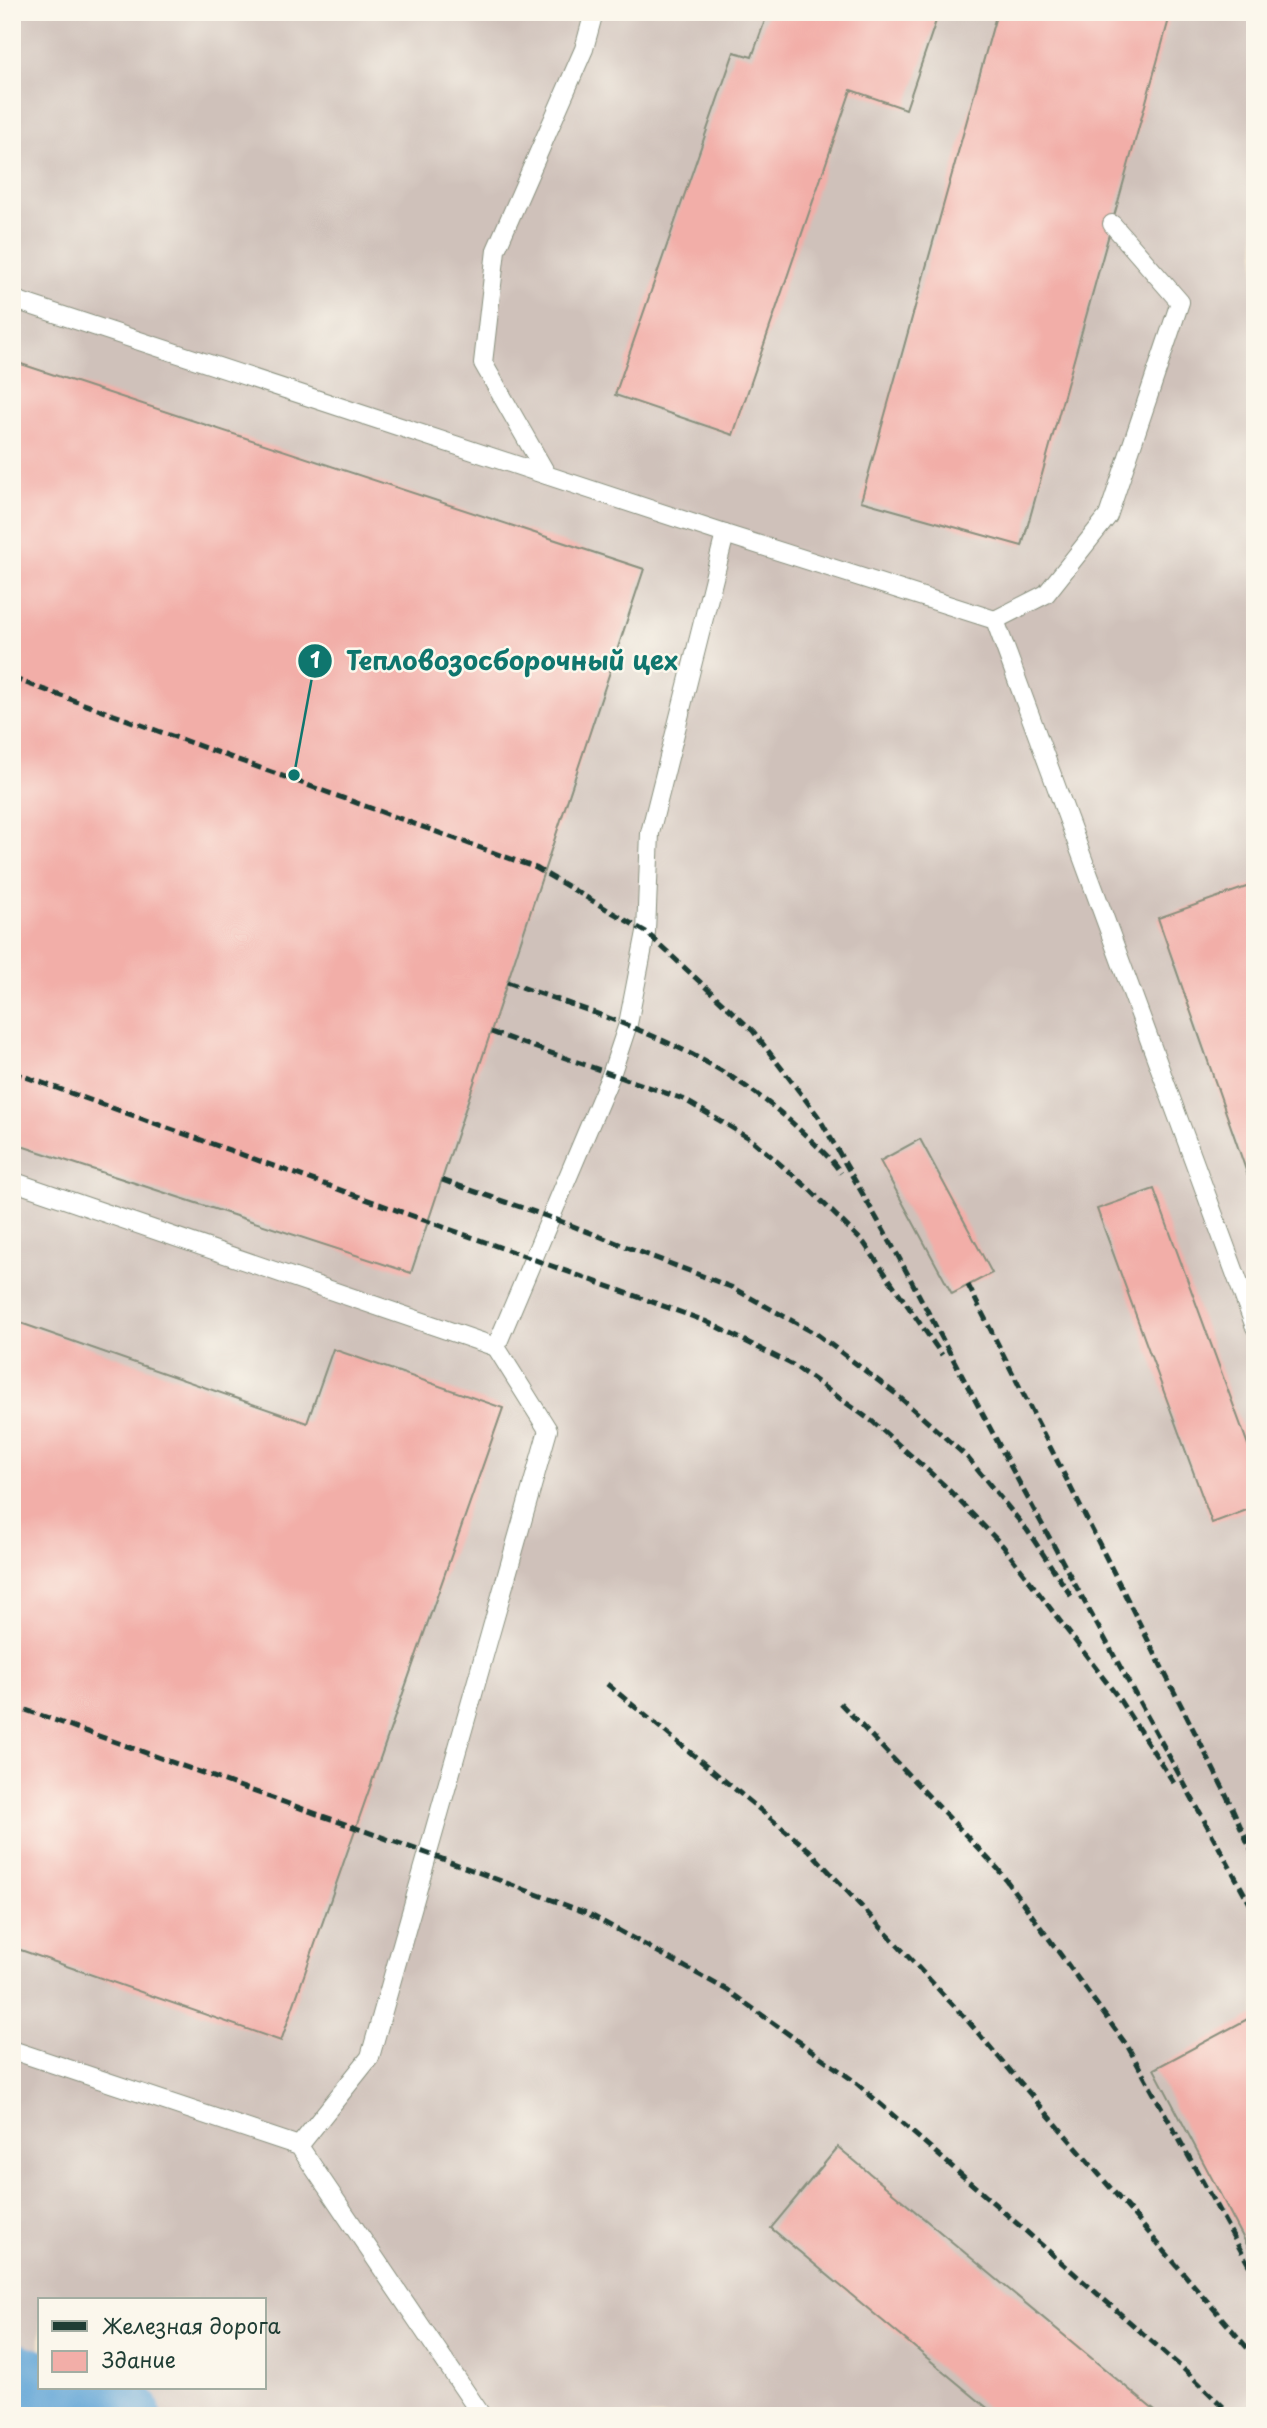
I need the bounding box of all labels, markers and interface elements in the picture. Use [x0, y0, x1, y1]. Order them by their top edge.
callout: Тепловозосборочный цех [297, 637, 692, 684]
text: Тепловозосборочный цех [346, 640, 678, 679]
text: 1 [310, 643, 320, 675]
legend [38, 2298, 266, 2390]
text: Железная дорога [102, 2309, 280, 2341]
text: Здание [102, 2343, 176, 2375]

